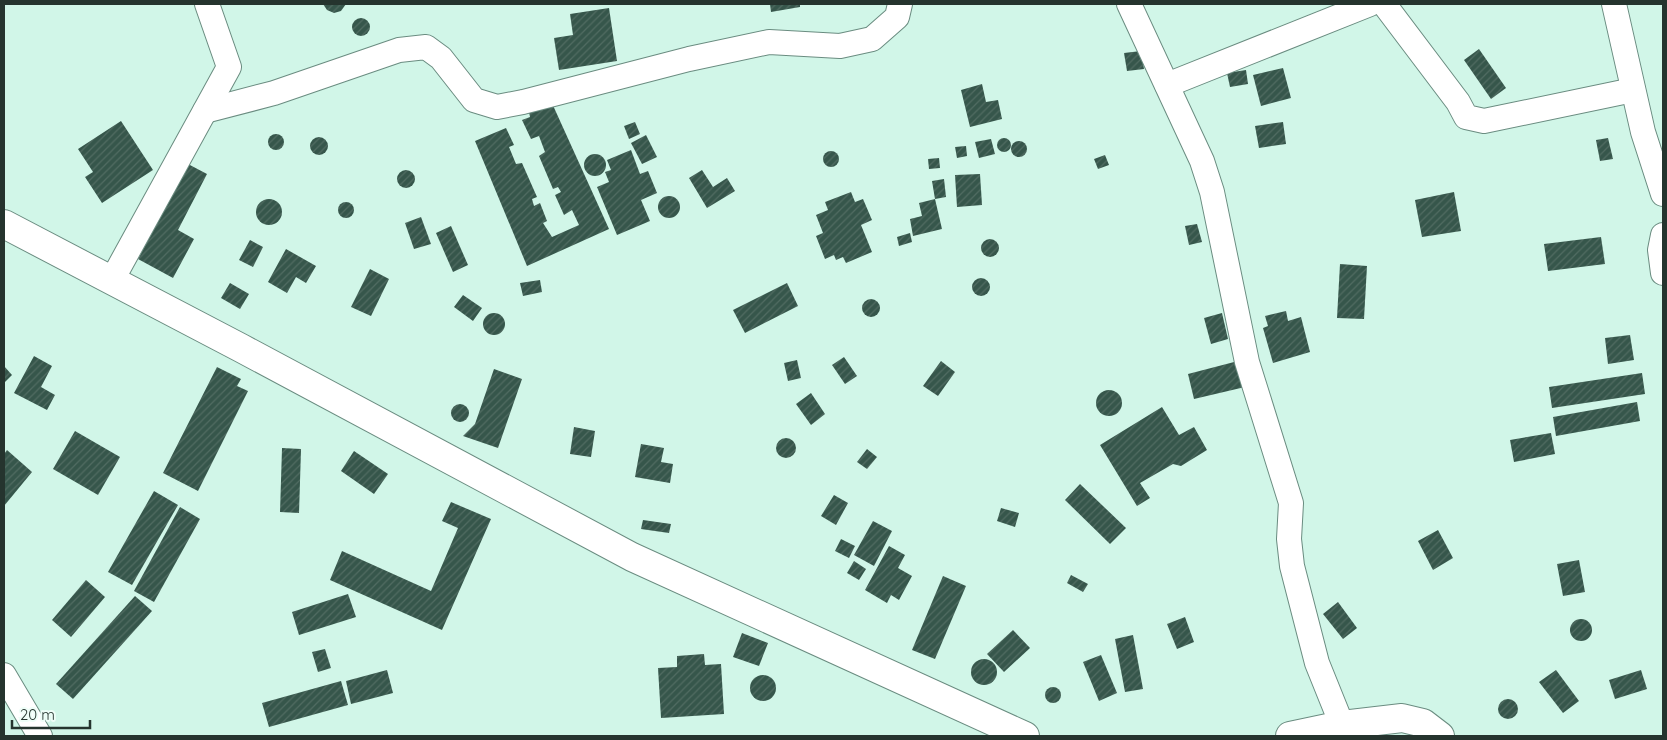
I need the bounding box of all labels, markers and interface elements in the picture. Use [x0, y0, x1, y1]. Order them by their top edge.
scale bar [12, 698, 90, 730]
text: 20 m [20, 705, 55, 724]

